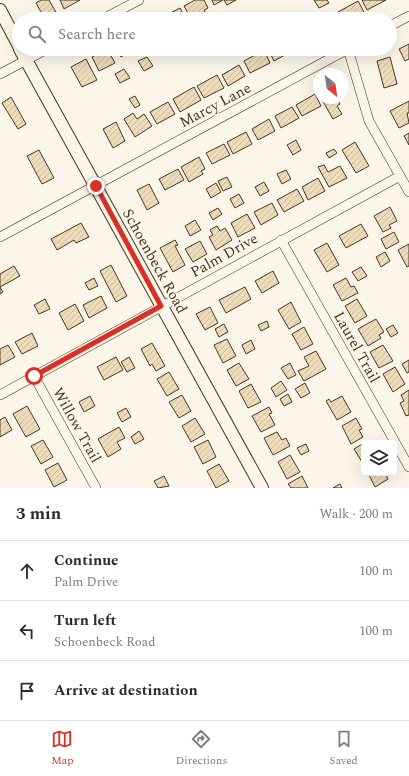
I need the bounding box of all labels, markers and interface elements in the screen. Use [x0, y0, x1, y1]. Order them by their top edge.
search box [12, 12, 397, 56]
icon: search [26, 23, 48, 45]
text: Search here [58, 23, 136, 46]
north arrow [313, 68, 349, 104]
street label: Marcy Lane [175, 77, 255, 134]
route end [87, 177, 105, 195]
street label: Schoenbeck Road [116, 204, 193, 318]
street label: Palm Drive [186, 227, 262, 284]
street label: Laurel Trail [327, 307, 386, 387]
route start [25, 367, 43, 385]
street label: Willow Trail [46, 383, 107, 467]
map controls [361, 440, 397, 476]
button: layers [361, 440, 397, 476]
text: 3 min [16, 501, 61, 527]
text: Walk · 200 m [319, 504, 393, 524]
text: Continue [54, 549, 119, 572]
icon: ahead [16, 560, 38, 582]
text: 100 m [359, 561, 393, 581]
text: Palm Drive [54, 572, 118, 592]
text: Turn left [54, 609, 116, 632]
icon: left [16, 620, 38, 642]
text: 100 m [359, 621, 393, 641]
text: Schoenbeck Road [54, 632, 155, 652]
text: Arrive at destination [54, 679, 198, 702]
icon: arrive [16, 680, 38, 702]
tab: Map [51, 728, 73, 769]
tab: Directions [176, 728, 227, 769]
tab: Saved [330, 728, 358, 769]

